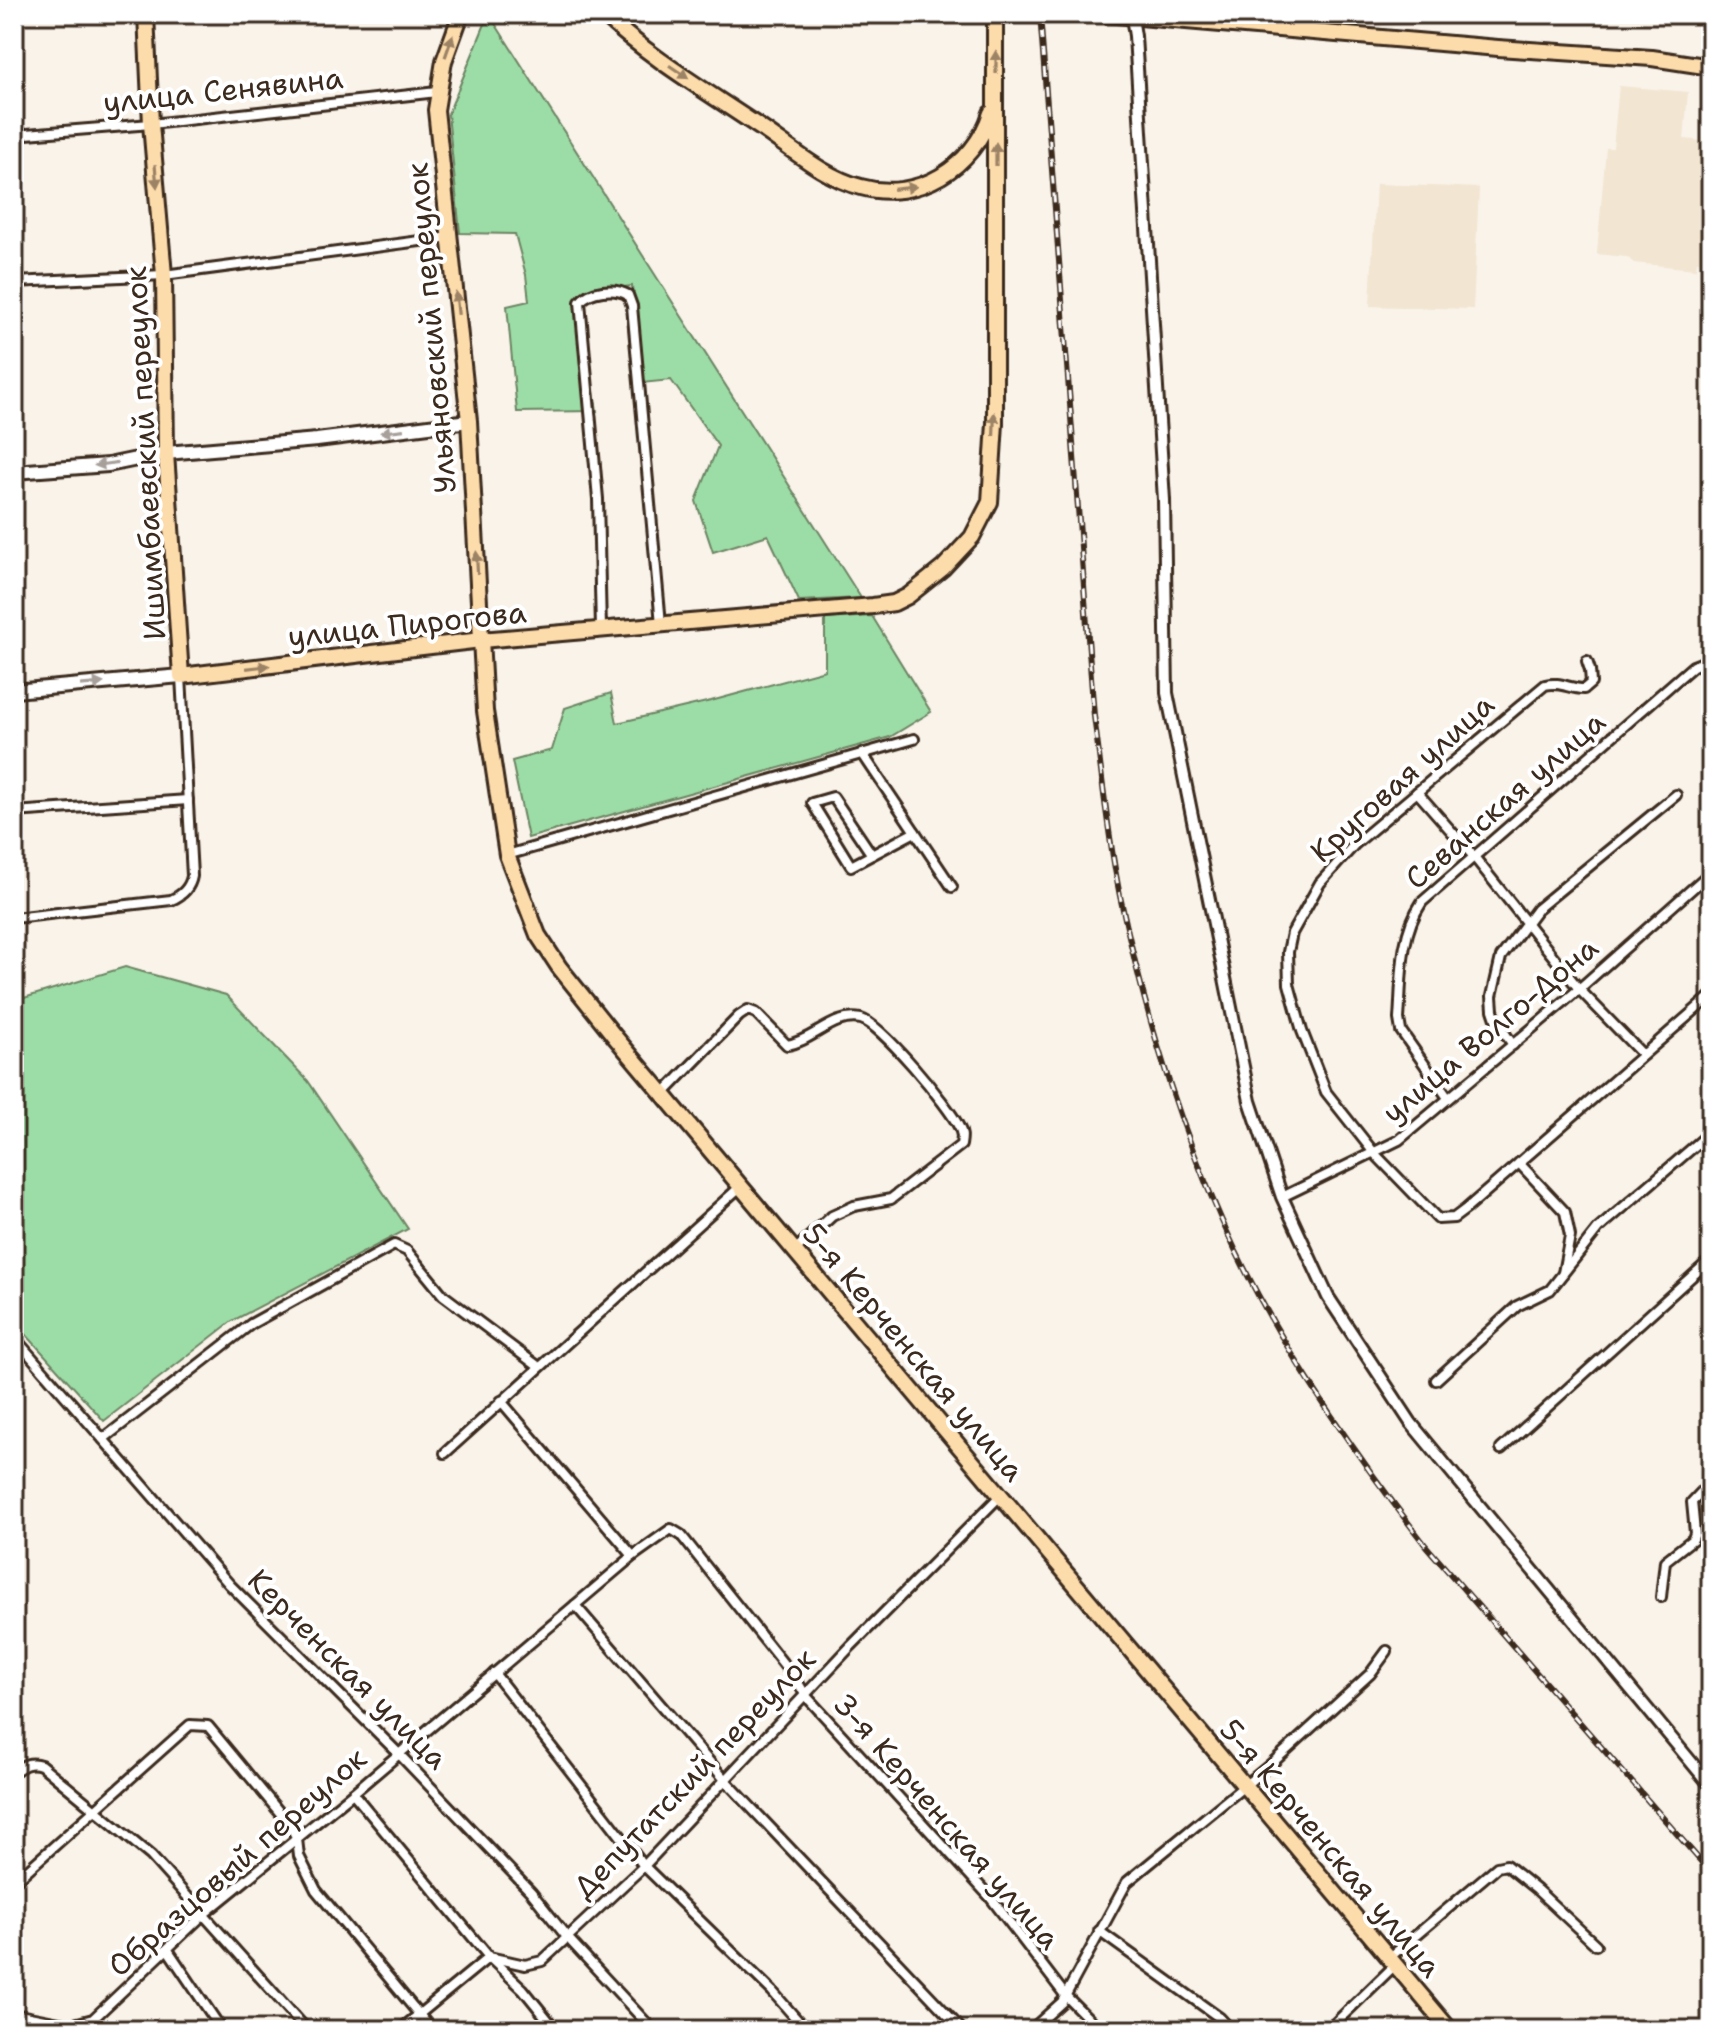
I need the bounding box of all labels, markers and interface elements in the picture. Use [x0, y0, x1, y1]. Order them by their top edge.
one-way arrow [444, 34, 456, 58]
one-way arrow [990, 49, 1002, 74]
street label: улица Сенявина [101, 57, 345, 123]
one-way arrow [669, 65, 690, 80]
one-way arrow [990, 141, 1002, 166]
street label: Ульяновский переулок [396, 161, 466, 495]
one-way arrow [150, 164, 163, 189]
one-way arrow [893, 181, 918, 194]
street label: Ишимбаевский переулок [115, 265, 175, 641]
one-way arrow [451, 290, 464, 315]
one-way arrow [988, 411, 1001, 436]
one-way arrow [379, 425, 404, 438]
one-way arrow [93, 458, 118, 471]
one-way arrow [470, 550, 483, 575]
street label: улица Пирогова [286, 591, 529, 657]
one-way arrow [246, 660, 271, 673]
one-way arrow [80, 677, 105, 690]
street label: Круговая улица [1301, 684, 1503, 872]
street label: Севанская улица [1396, 701, 1614, 898]
street label: улица Волго-Дона [1373, 927, 1607, 1133]
street label: 5-я Керченская улица [794, 1214, 1035, 1490]
street label: Керченская улица [239, 1560, 458, 1779]
street label: Депутатский переулок [564, 1639, 825, 1907]
street label: 3-я Керченская улица [824, 1684, 1070, 1958]
street label: 5-я Керченская улица [1211, 1710, 1452, 1986]
street label: Образцовый переулок [99, 1738, 375, 1986]

